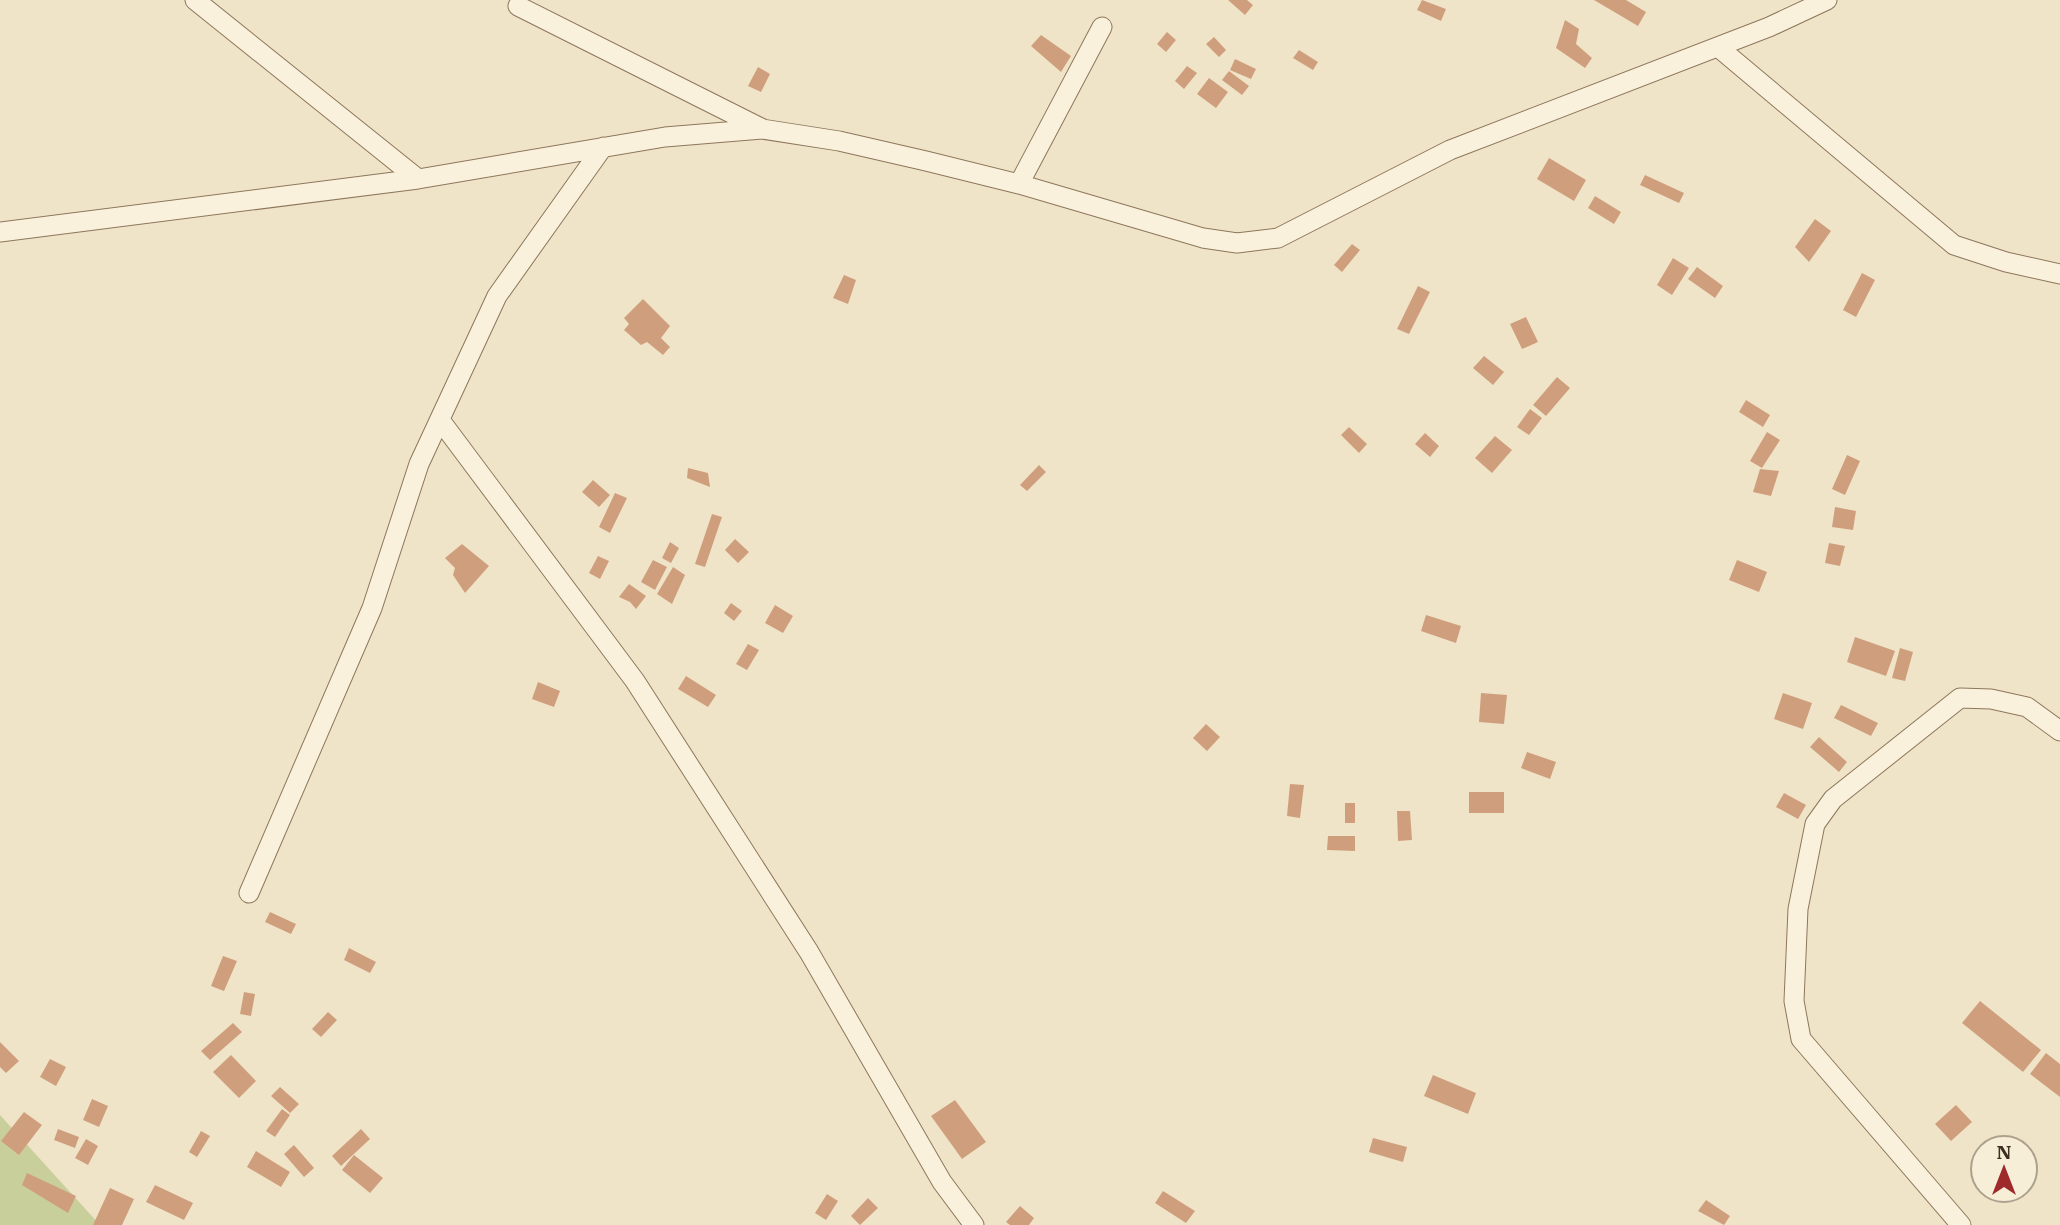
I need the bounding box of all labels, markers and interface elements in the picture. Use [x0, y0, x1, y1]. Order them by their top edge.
north arrow [1969, 1134, 2039, 1204]
text: N [1996, 1140, 2012, 1164]

